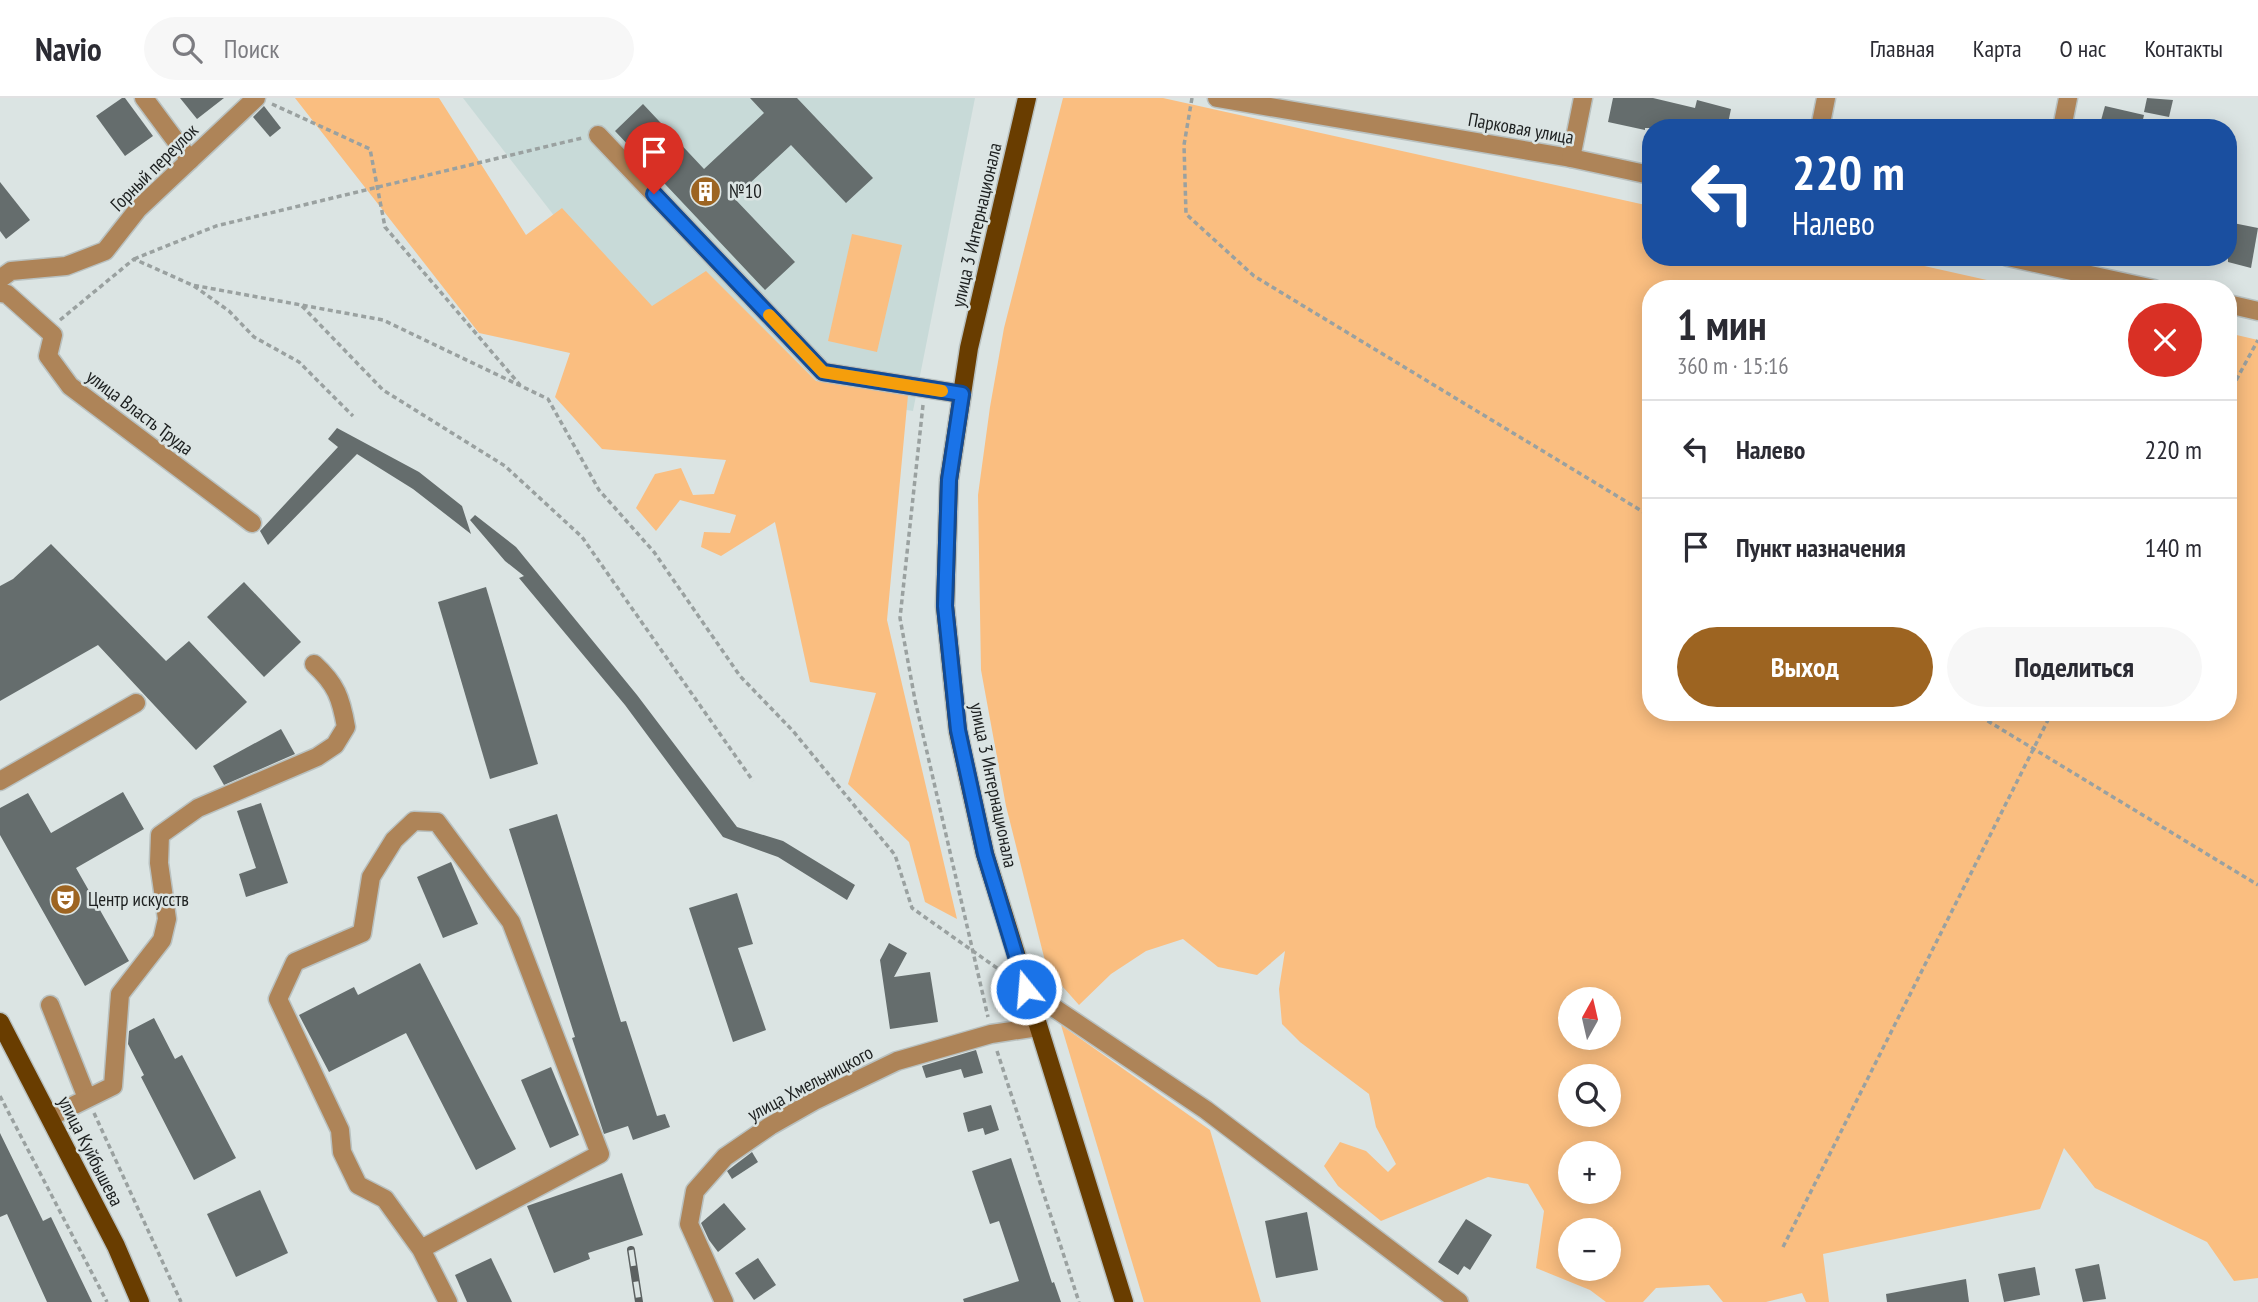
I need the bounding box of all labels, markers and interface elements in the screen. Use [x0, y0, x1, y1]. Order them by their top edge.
search box [144, 17, 634, 80]
text: Navio [35, 27, 102, 70]
icon: search [168, 29, 206, 67]
text: Поиск [224, 32, 279, 65]
text: Главная [1870, 33, 1935, 64]
text: Карта [1973, 33, 2022, 64]
text: О нас [2060, 33, 2106, 64]
text: Контакты [2144, 33, 2223, 64]
street label: Парковая улица [1466, 107, 1576, 149]
street label: Горный переулок [105, 118, 203, 216]
pin [624, 122, 684, 194]
icon: arrive [635, 133, 673, 171]
street label: улица 3 Интернационала [945, 140, 1007, 310]
text: 220 m [1792, 140, 1905, 204]
icon: left [1677, 147, 1768, 238]
building icon: №10 [689, 174, 723, 208]
place label: №10 [729, 179, 762, 203]
text: Налево [1792, 202, 1875, 244]
text: 1 мин [1677, 297, 1767, 352]
button: close [2128, 303, 2202, 377]
text: 360 m · 15:16 [1677, 351, 1789, 380]
street label: улица Власть Труда [82, 364, 198, 460]
icon: left [1677, 430, 1715, 468]
text: Налево [1736, 433, 1805, 466]
text: 220 m [2144, 433, 2202, 466]
icon: arrive [1677, 528, 1715, 566]
text: Пункт назначения [1736, 531, 1906, 564]
text: 140 m [2144, 531, 2202, 564]
button: Выход [1677, 627, 1933, 707]
button: Поделиться [1947, 627, 2202, 707]
street label: улица 3 Интернационала [965, 700, 1023, 870]
theatre icon: Центр искусств [48, 882, 82, 916]
place label: Центр искусств [88, 887, 189, 911]
position arrow [989, 952, 1063, 1026]
north arrow [1558, 987, 1620, 1050]
map controls [1558, 987, 1621, 1281]
street label: улица Хмельницкого [743, 1040, 877, 1126]
button: search [1558, 1064, 1621, 1127]
street label: улица Куйбышева [53, 1092, 129, 1210]
button: + [1558, 1141, 1621, 1204]
button: − [1558, 1218, 1621, 1281]

